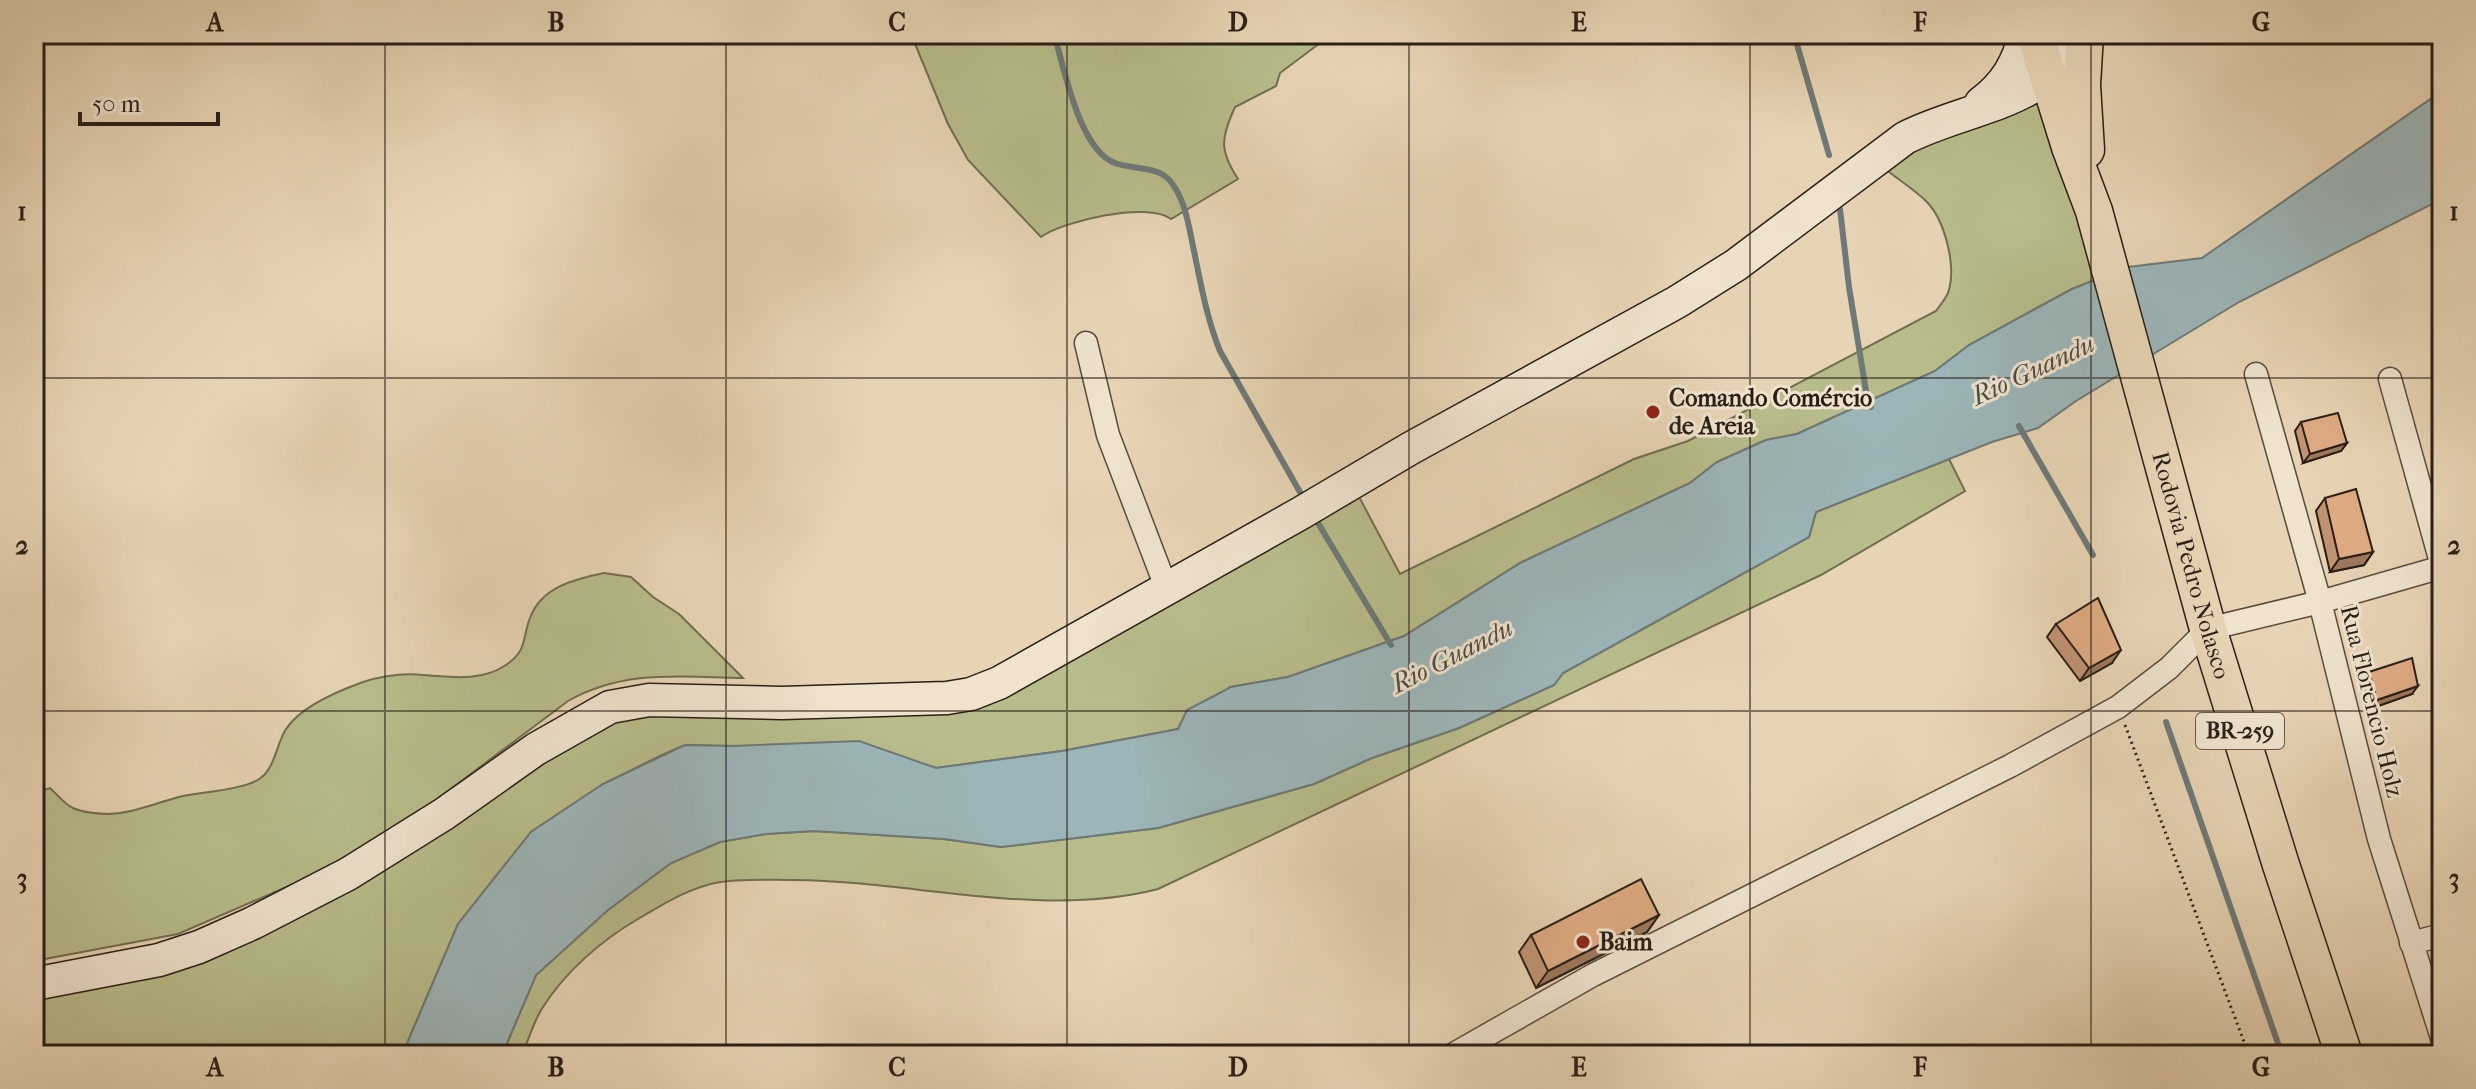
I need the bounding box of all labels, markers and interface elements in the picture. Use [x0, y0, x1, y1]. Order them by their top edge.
text: A [205, 7, 225, 38]
text: B [548, 7, 565, 38]
text: C [888, 7, 906, 38]
text: D [1228, 7, 1248, 38]
text: E [1571, 7, 1587, 38]
text: F [1912, 7, 1927, 38]
text: G [2252, 7, 2270, 38]
scale bar [80, 76, 218, 126]
text: 50 m [92, 90, 141, 118]
text: 1 [17, 196, 27, 227]
text: 1 [2449, 196, 2459, 227]
water label: Rio Guandu [1965, 328, 2099, 413]
place label: Comando Comércio de Areia [1669, 384, 1872, 440]
marker: Comando Comércio de Areia [1644, 403, 1662, 421]
street label: Rodovia Pedro Nolasco [2146, 448, 2237, 682]
text: 2 [15, 530, 29, 561]
text: 2 [2447, 530, 2461, 561]
street label: Rua Florencio Holz [2335, 602, 2409, 800]
water label: Rio Guandu [1384, 612, 1518, 701]
road number: BR-259 [2196, 713, 2284, 749]
text: 3 [17, 863, 27, 894]
text: 3 [2449, 863, 2459, 894]
place label: Baim [1599, 928, 1654, 956]
marker: Baim [1574, 933, 1592, 951]
text: A [205, 1052, 225, 1083]
text: B [548, 1052, 565, 1083]
text: C [888, 1052, 906, 1083]
text: D [1228, 1052, 1248, 1083]
text: E [1571, 1052, 1587, 1083]
text: F [1912, 1052, 1927, 1083]
text: G [2252, 1052, 2270, 1083]

